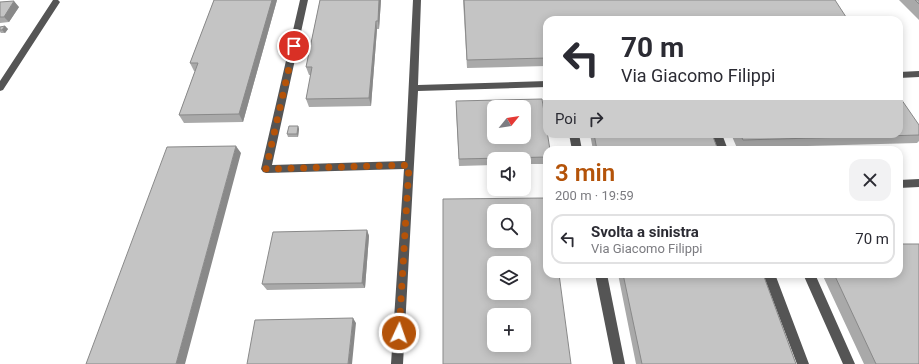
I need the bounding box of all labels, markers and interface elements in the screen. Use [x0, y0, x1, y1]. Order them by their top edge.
pin [277, 29, 311, 63]
text: 70 m [621, 31, 684, 64]
icon: left [555, 32, 607, 84]
icon: arrive [283, 35, 305, 57]
text: Via Giacomo Filippi [621, 65, 775, 86]
north arrow [487, 100, 531, 144]
map controls [487, 100, 531, 352]
icon: right [585, 108, 607, 130]
text: Poi [555, 110, 577, 128]
button: sound [487, 152, 531, 196]
text: 3 min [555, 159, 615, 187]
button: close [849, 159, 891, 201]
text: 200 m · 19:59 [555, 188, 634, 203]
button: search [487, 204, 531, 248]
text: Svolta a sinistra [591, 223, 699, 241]
icon: left [557, 228, 579, 250]
text: 70 m [855, 230, 889, 248]
text: Via Giacomo Filippi [591, 241, 703, 256]
button: layers [487, 256, 531, 300]
button: + [487, 308, 531, 352]
position arrow [378, 312, 420, 354]

